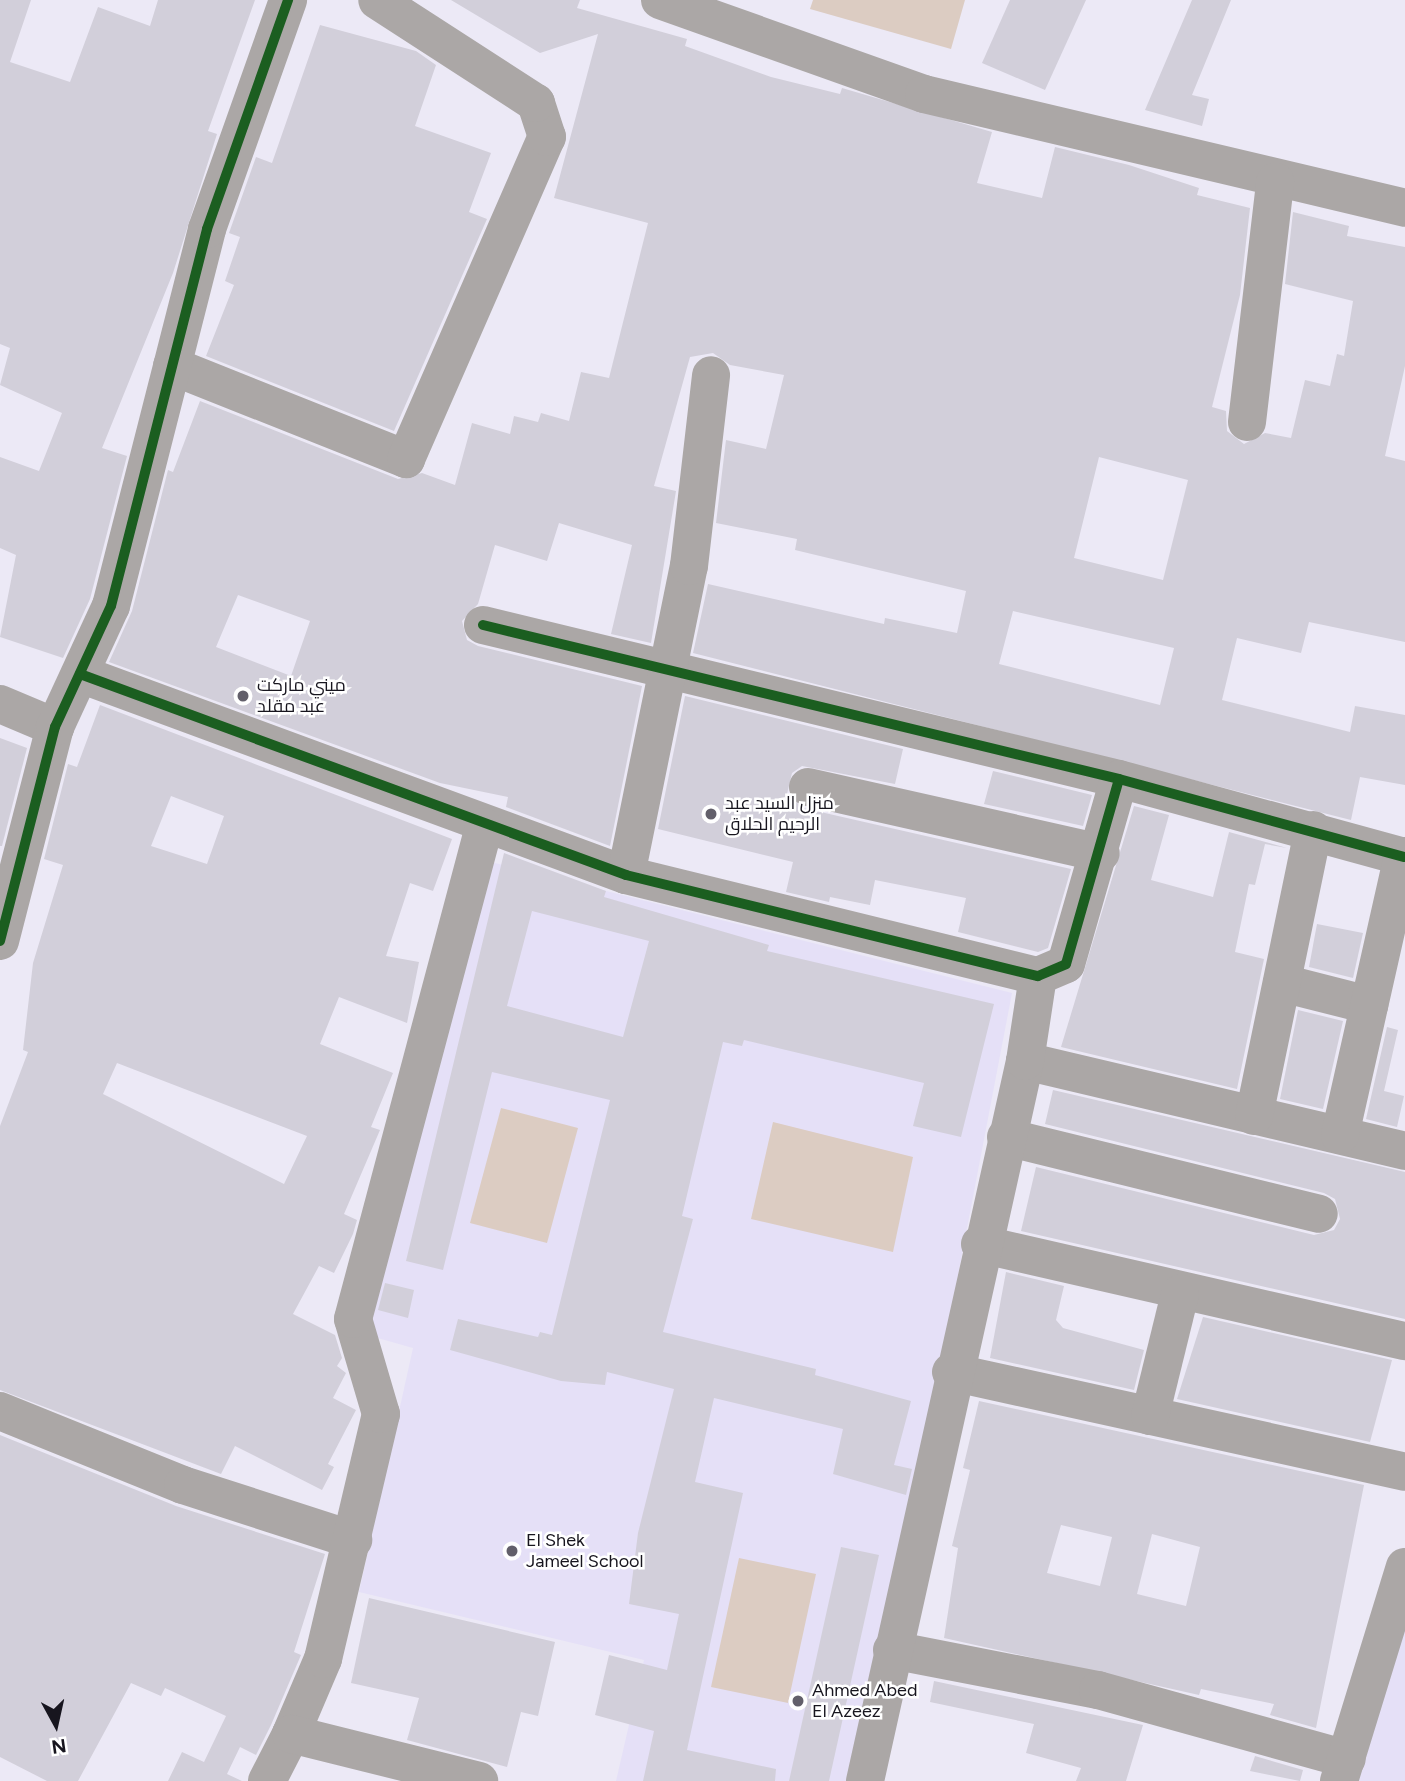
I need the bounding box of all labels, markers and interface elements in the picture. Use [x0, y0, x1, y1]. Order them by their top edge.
place label: ميني ماركت عبد مقلد [257, 675, 346, 718]
marker: ميني ماركت عبد مقلد [235, 688, 251, 704]
place label: منزل السيد عبد الرحيم الحلاق [725, 793, 834, 836]
marker: منزل السيد عبد الرحيم الحلاق [703, 806, 719, 822]
place label: El Shek Jameel School [526, 1530, 644, 1572]
marker: El Shek Jameel School [504, 1543, 520, 1559]
place label: Ahmed Abed El Azeez [812, 1680, 917, 1722]
north arrow [21, 1690, 91, 1760]
marker: Ahmed Abed El Azeez [790, 1693, 806, 1709]
text: N [50, 1734, 68, 1759]

